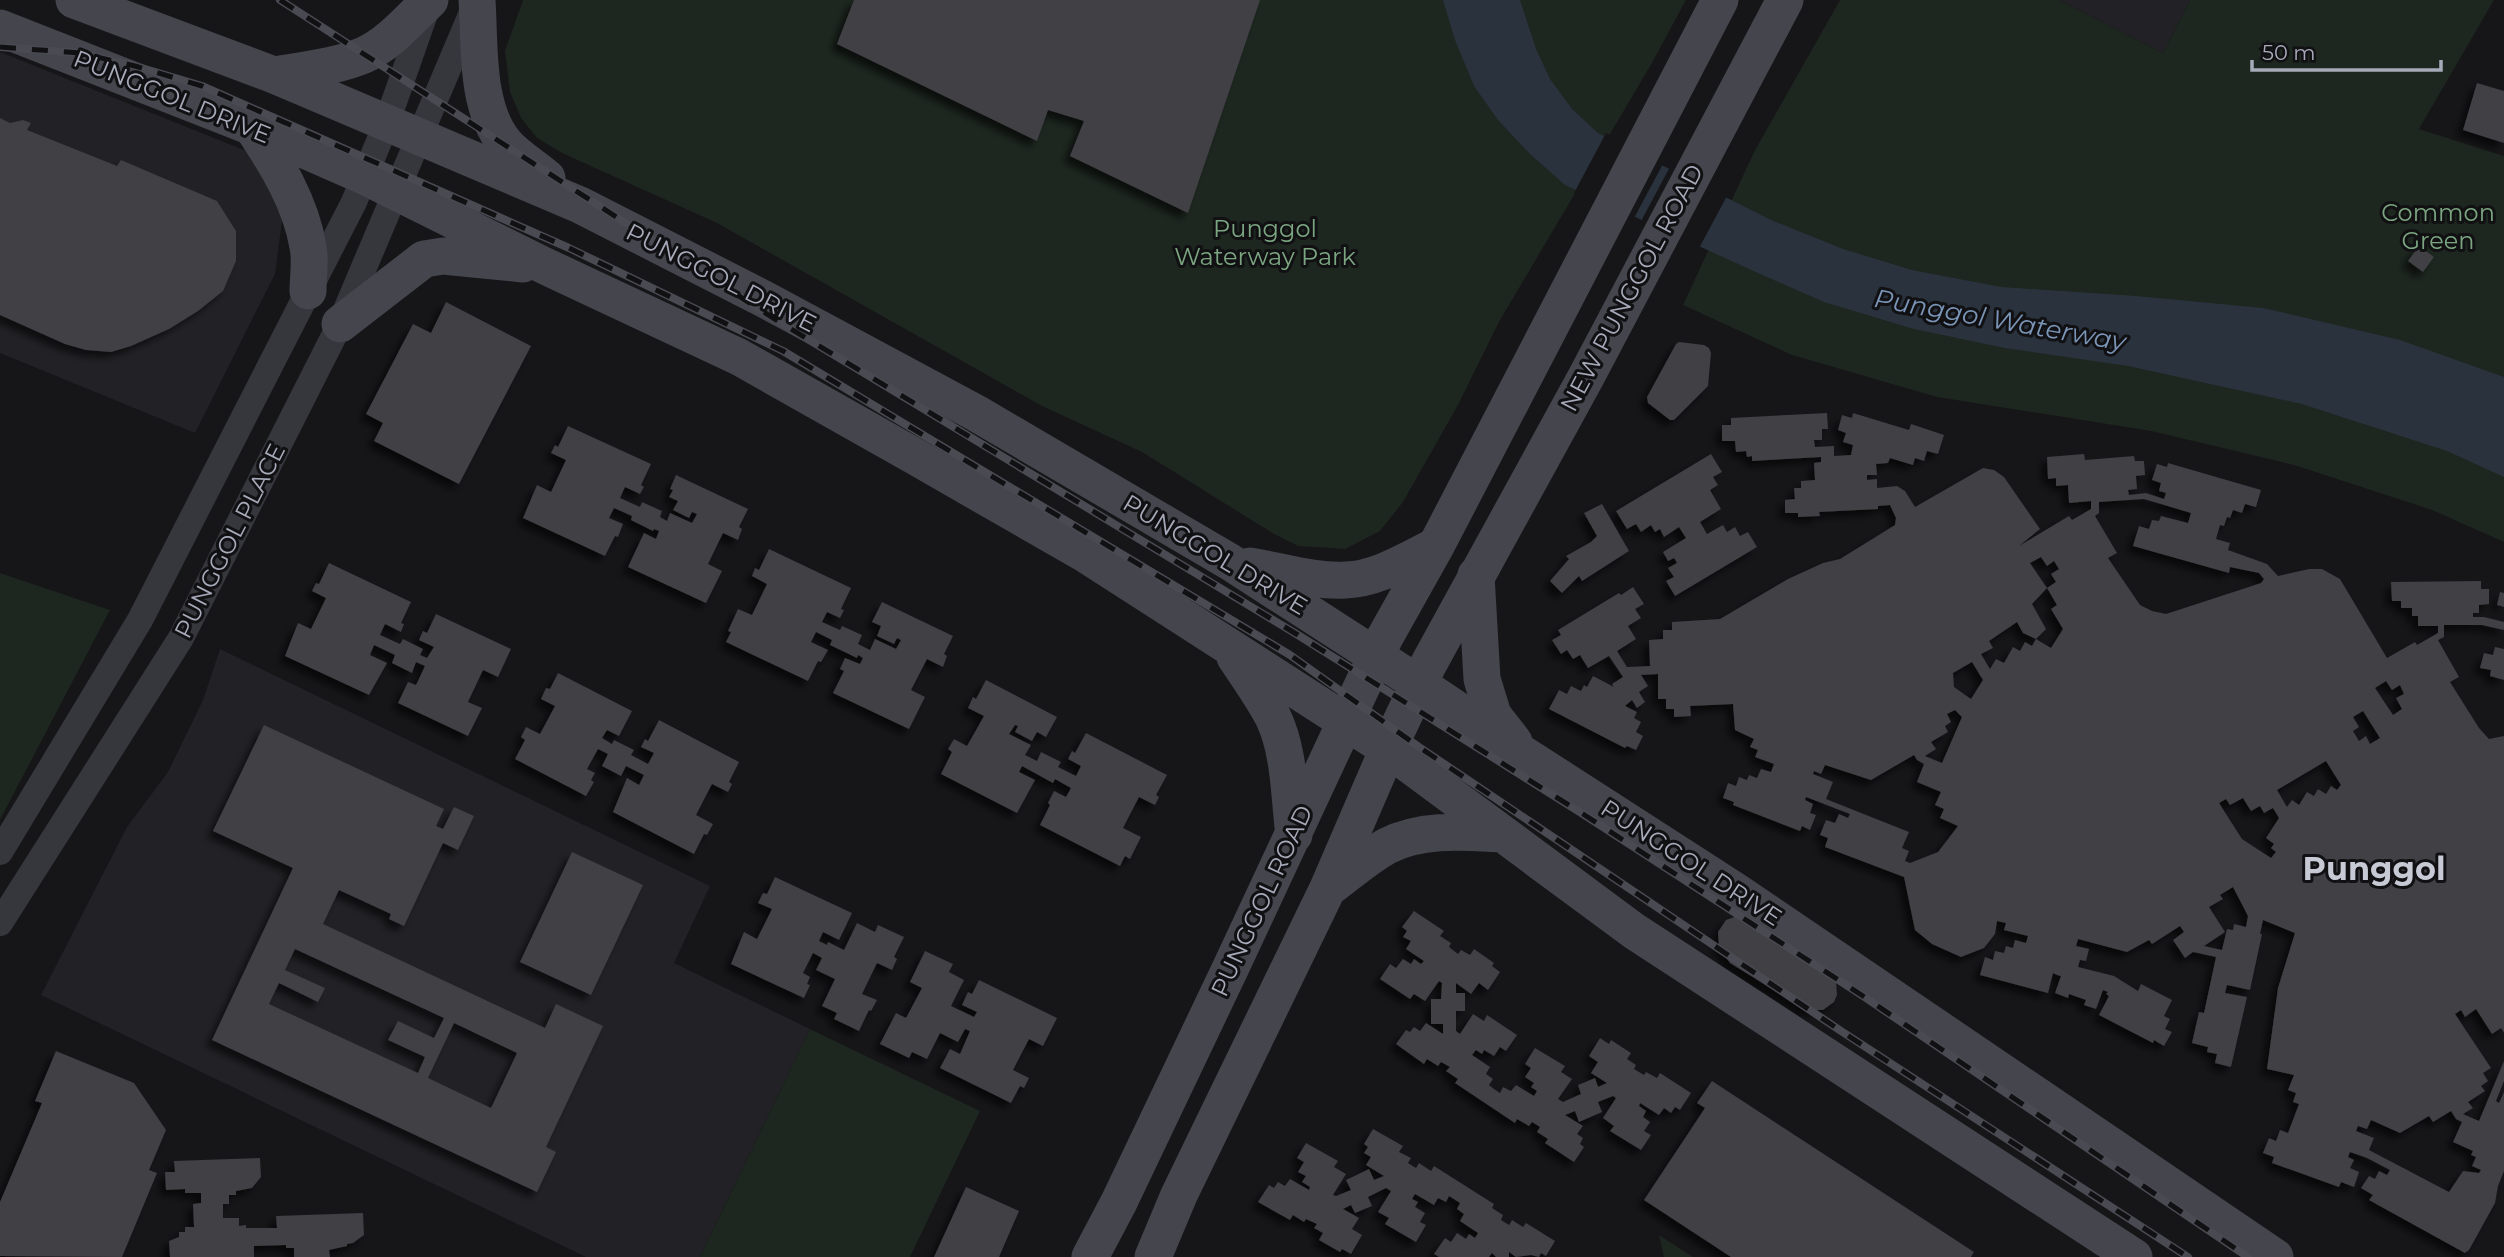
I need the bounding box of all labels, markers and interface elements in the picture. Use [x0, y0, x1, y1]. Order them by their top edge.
scale bar [2252, 28, 2441, 72]
text: 50 m [2262, 40, 2316, 65]
street label: PUNGGOL DRIVE [69, 44, 275, 149]
street label: NEW PUNGGOL ROAD [1554, 159, 1709, 416]
park label: Common Green [2381, 198, 2495, 255]
park label: Punggol Waterway Park [1174, 214, 1357, 271]
street label: PUNGGOL DRIVE [621, 217, 821, 338]
water label: Punggol Waterway [1872, 282, 2130, 358]
street label: PUNGGOL PLACE [168, 439, 291, 643]
street label: PUNGGOL DRIVE [1118, 488, 1313, 621]
street label: PUNGGOL DRIVE [1595, 793, 1787, 932]
street label: PUNGGOL ROAD [1205, 801, 1319, 1001]
district label: Punggol [2302, 849, 2446, 888]

